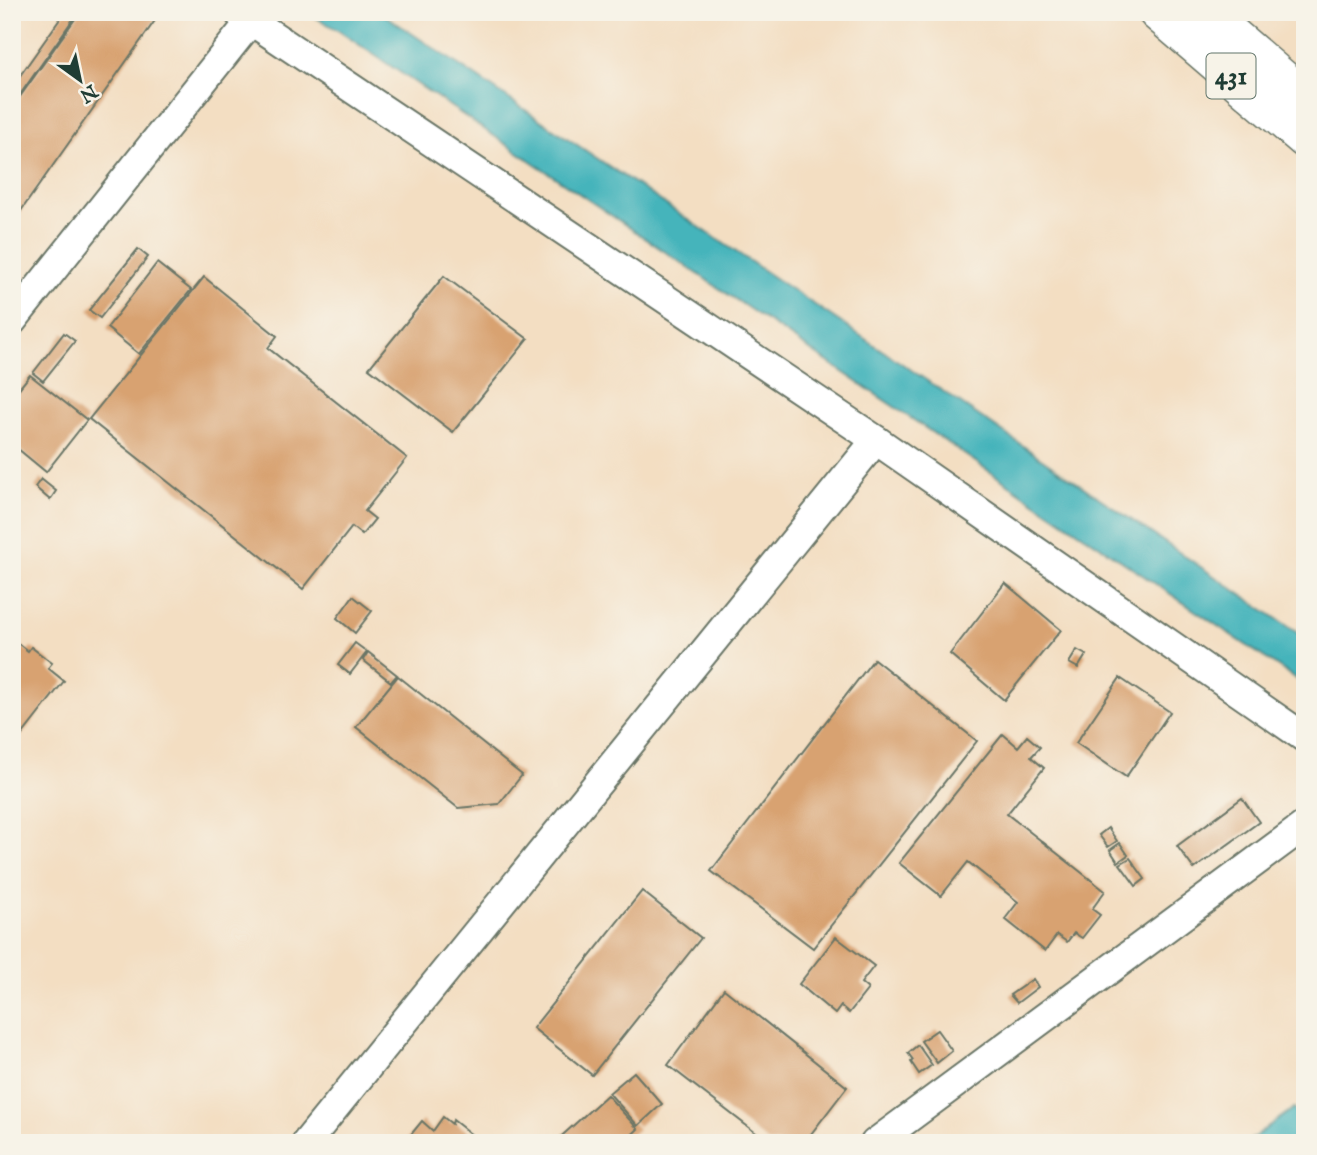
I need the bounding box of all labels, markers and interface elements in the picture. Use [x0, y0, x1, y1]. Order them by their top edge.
north arrow [46, 46, 116, 116]
road number: 431 [1206, 54, 1256, 99]
text: N [74, 77, 102, 107]

